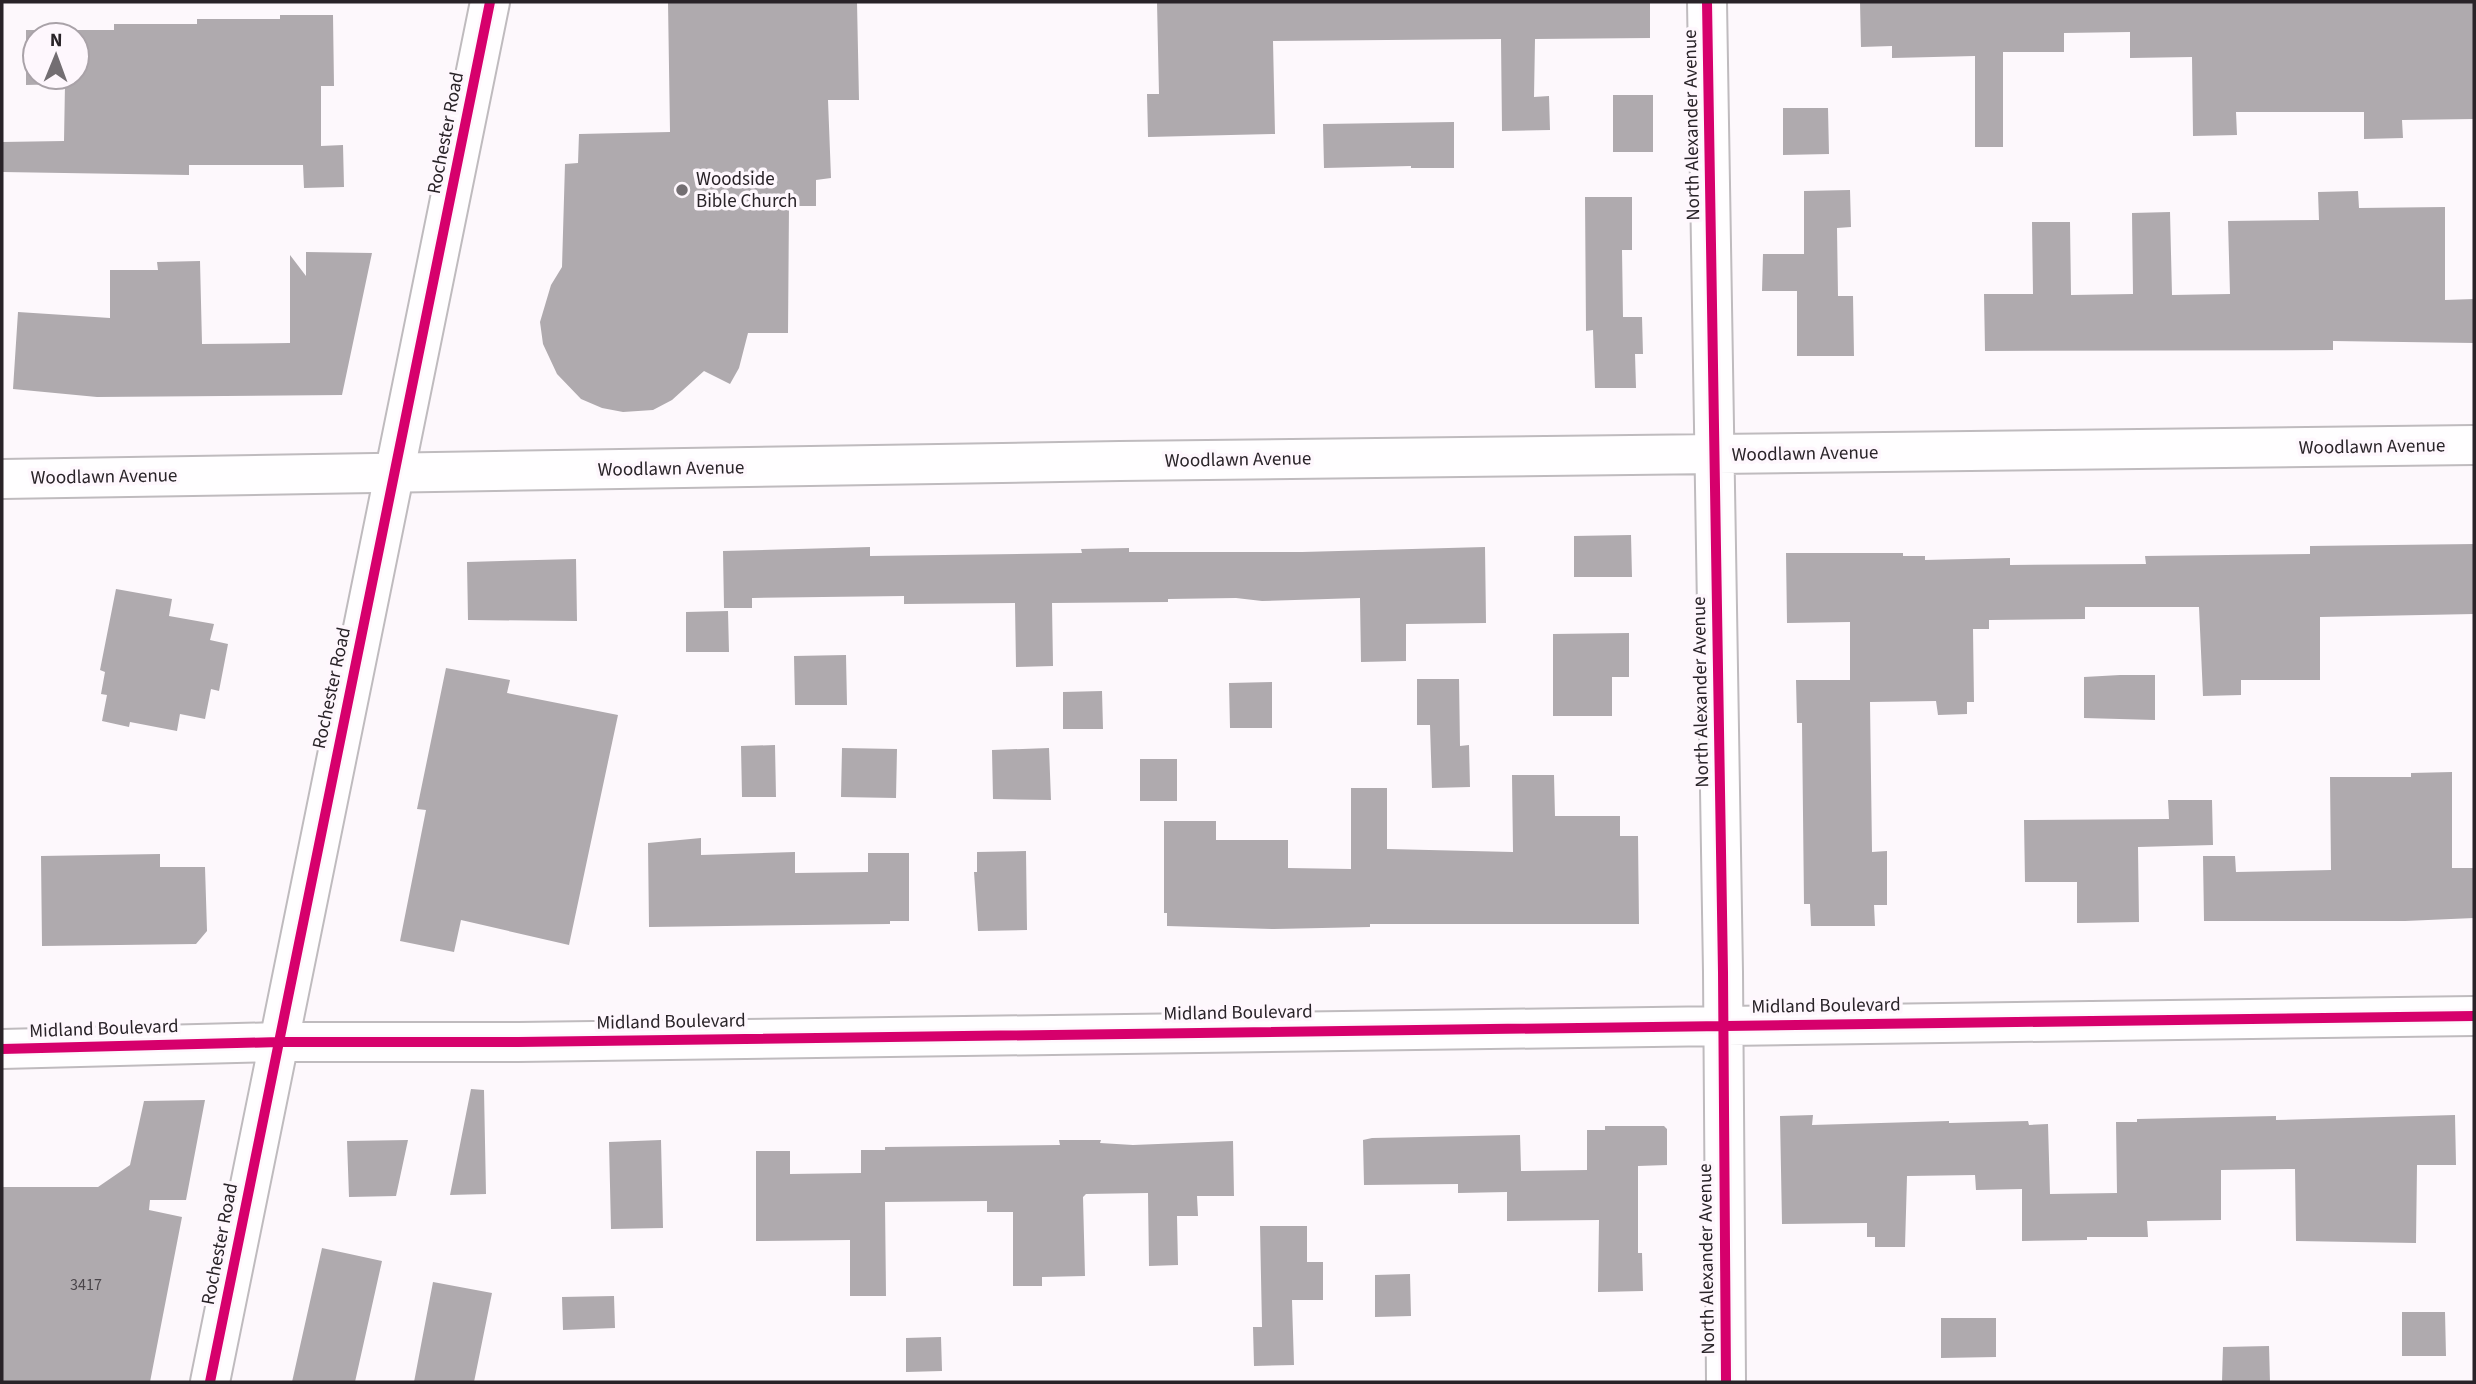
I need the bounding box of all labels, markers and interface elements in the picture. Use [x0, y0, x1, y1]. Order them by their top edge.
north arrow [21, 21, 91, 91]
text: N [50, 27, 63, 54]
street label: North Alexander Avenue [1677, 29, 1707, 221]
street label: Rochester Road [421, 70, 471, 196]
place label: Woodside Bible Church [696, 166, 797, 215]
marker: Woodside Bible Church [674, 182, 690, 198]
street label: Woodlawn Avenue [2298, 432, 2446, 462]
street label: Woodlawn Avenue [1731, 439, 1879, 469]
street label: Woodlawn Avenue [1164, 445, 1312, 475]
street label: Woodlawn Avenue [597, 454, 745, 484]
street label: Woodlawn Avenue [30, 462, 178, 492]
street label: North Alexander Avenue [1686, 596, 1716, 788]
street label: Rochester Road [306, 625, 358, 751]
street label: Midland Boulevard [1751, 991, 1901, 1021]
street label: Midland Boulevard [1163, 998, 1313, 1028]
street label: Midland Boulevard [596, 1007, 746, 1037]
street label: Midland Boulevard [29, 1013, 179, 1045]
street label: North Alexander Avenue [1692, 1163, 1722, 1355]
street label: Rochester Road [195, 1181, 245, 1307]
house number: 3417 [70, 1274, 102, 1296]

